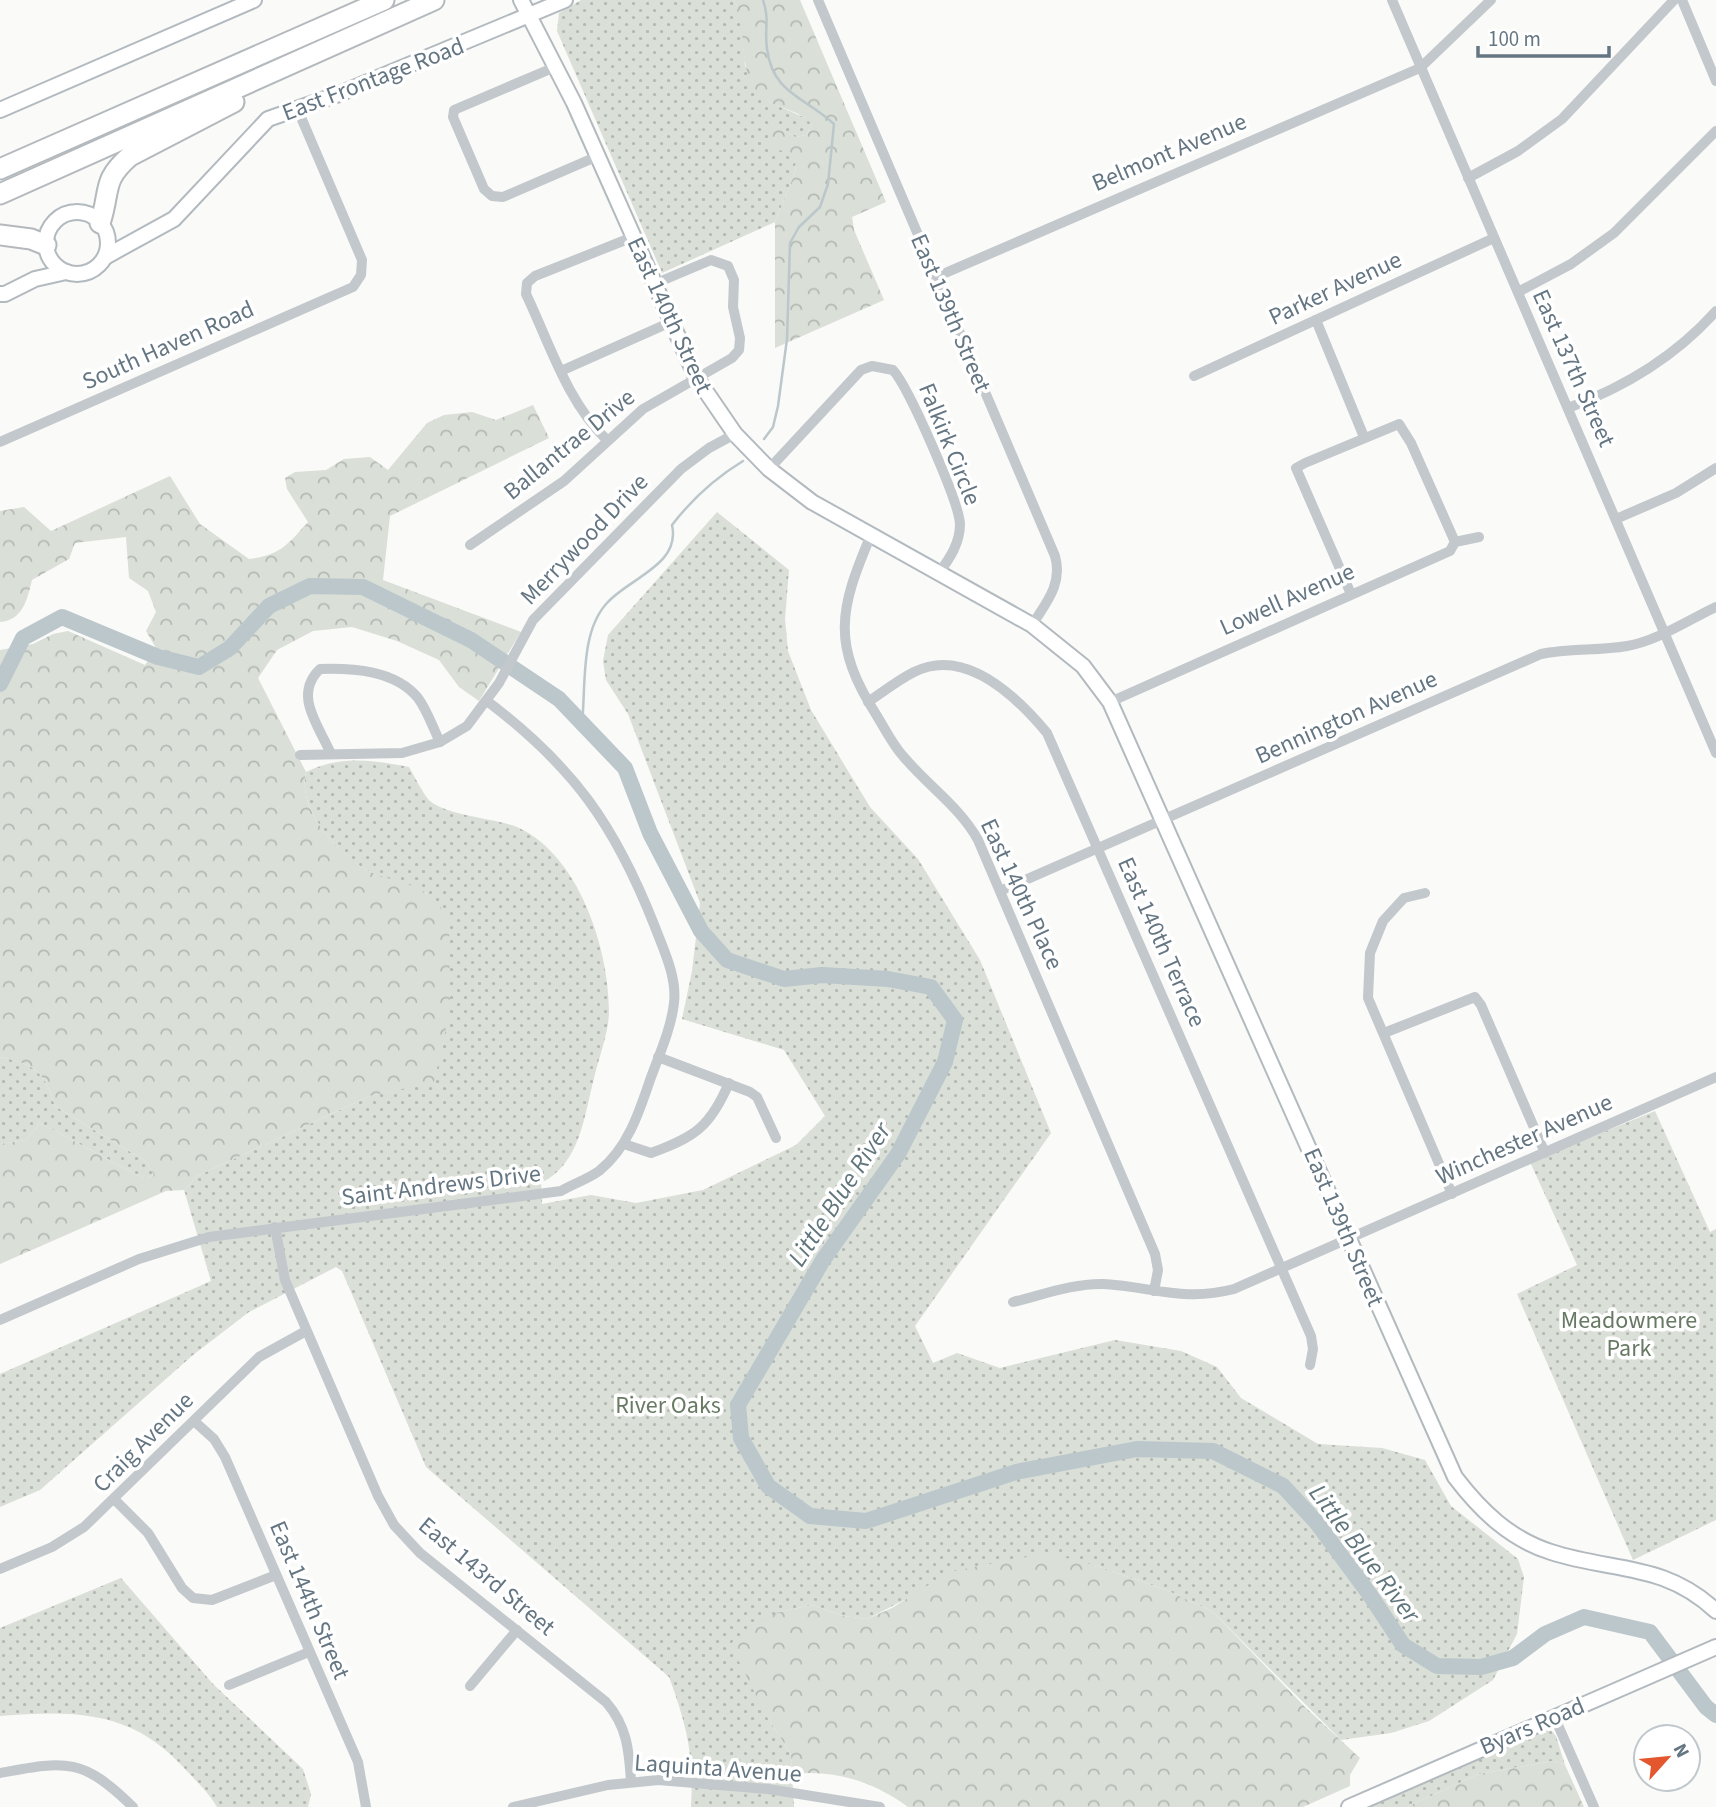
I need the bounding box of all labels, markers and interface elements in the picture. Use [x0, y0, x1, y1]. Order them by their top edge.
scale bar [1478, 14, 1609, 58]
text: 100 m [1488, 24, 1541, 54]
street label: East Frontage Road [277, 29, 469, 130]
street label: Belmont Avenue [1086, 104, 1252, 201]
street label: East 139th Street [901, 229, 1000, 398]
street label: East 140th Street [618, 231, 721, 399]
street label: Parker Avenue [1263, 242, 1408, 335]
street label: East 137th Street [1523, 284, 1624, 453]
street label: South Haven Road [77, 292, 260, 399]
street label: Falkirk Circle [909, 378, 990, 510]
street label: Ballantrae Drive [496, 380, 643, 508]
street label: Merrywood Drive [512, 466, 656, 613]
street label: Lowell Avenue [1214, 554, 1360, 645]
street label: Bennington Avenue [1250, 662, 1443, 773]
street label: East 140th Place [971, 813, 1072, 976]
street label: East 140th Terrace [1108, 852, 1215, 1033]
street label: Winchester Avenue [1430, 1085, 1618, 1194]
water label: Little Blue River [779, 1114, 901, 1274]
street label: East 139th Street [1294, 1143, 1393, 1312]
street label: Saint Andrews Drive [339, 1156, 543, 1215]
park label: Meadowmere Park [1561, 1303, 1697, 1366]
street label: Craig Avenue [85, 1384, 202, 1501]
park label: River Oaks [615, 1388, 721, 1423]
water label: Little Blue River [1300, 1476, 1430, 1631]
street label: East 143rd Street [411, 1509, 563, 1644]
street label: East 144th Street [260, 1516, 359, 1685]
street label: Byars Road [1474, 1689, 1590, 1764]
north arrow [1632, 1723, 1702, 1793]
text: N [1666, 1739, 1696, 1763]
street label: Laquinta Avenue [633, 1745, 803, 1792]

